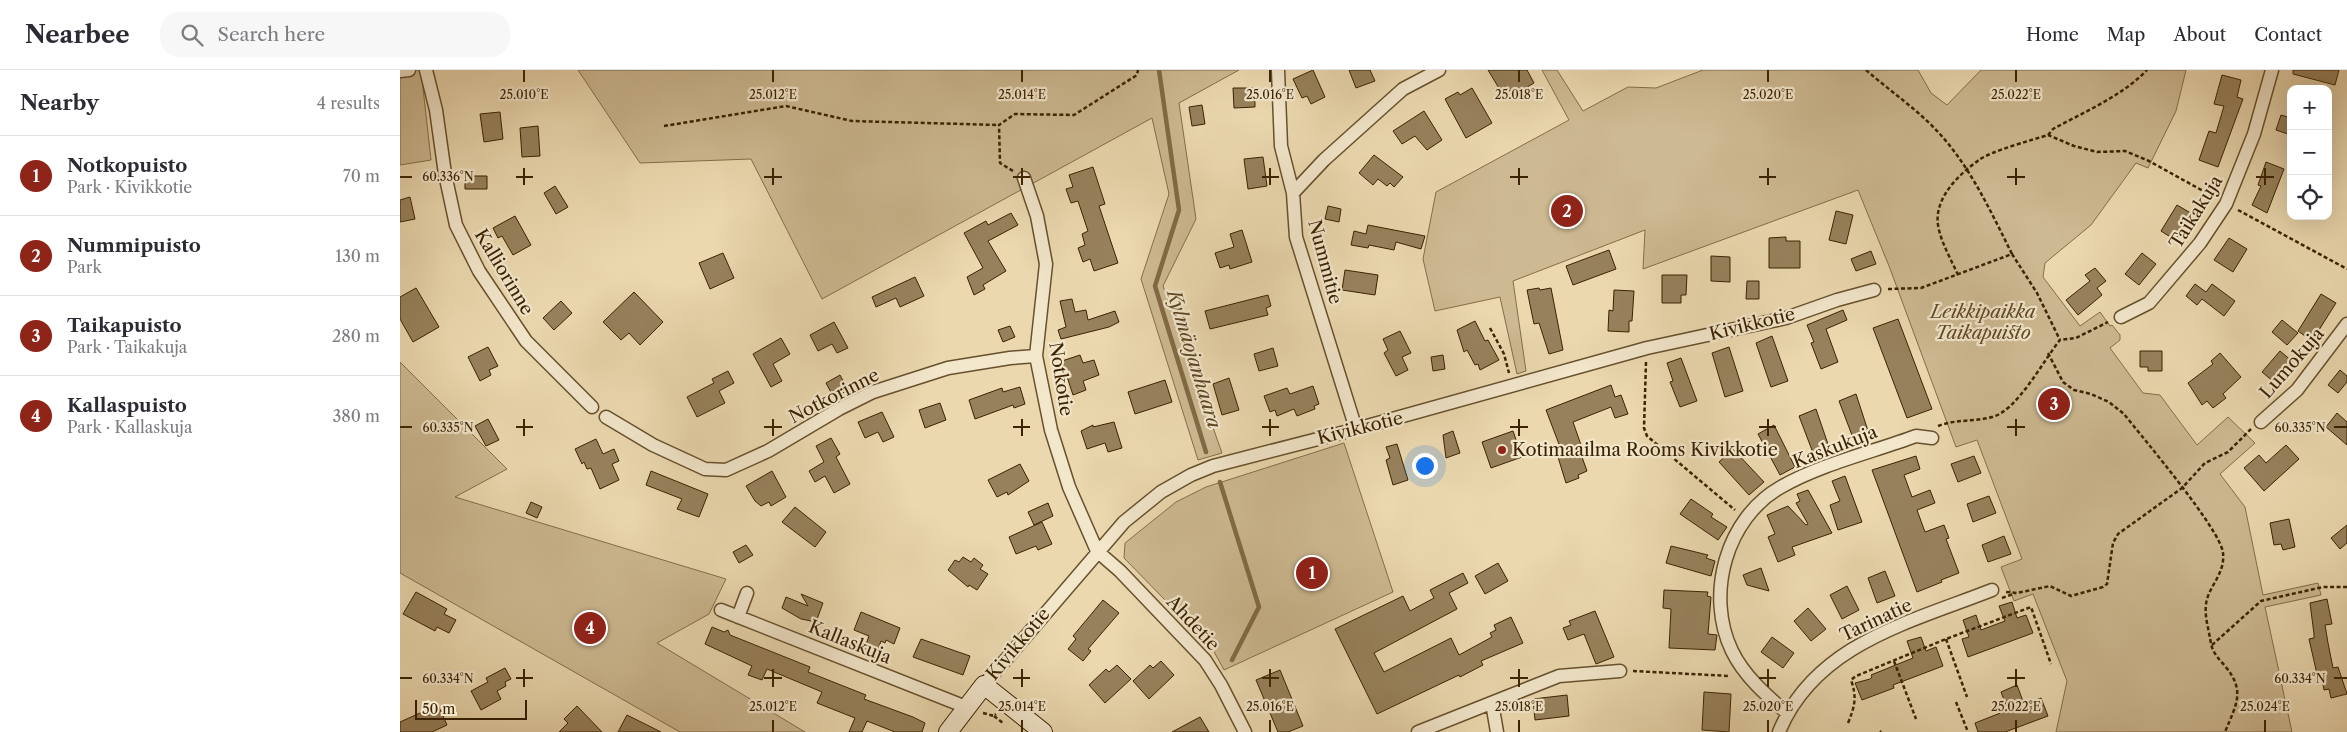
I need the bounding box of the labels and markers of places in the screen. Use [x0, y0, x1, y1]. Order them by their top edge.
pin: 2 [1551, 192, 1583, 230]
pin: 3 [2038, 385, 2070, 423]
place label: Kotimaailma Rooms Kivikkotie [1512, 439, 1778, 461]
marker: Kotimaailma Rooms Kivikkotie [1496, 444, 1508, 456]
pin: 1 [1296, 554, 1328, 592]
pin: 4 [574, 609, 606, 647]

